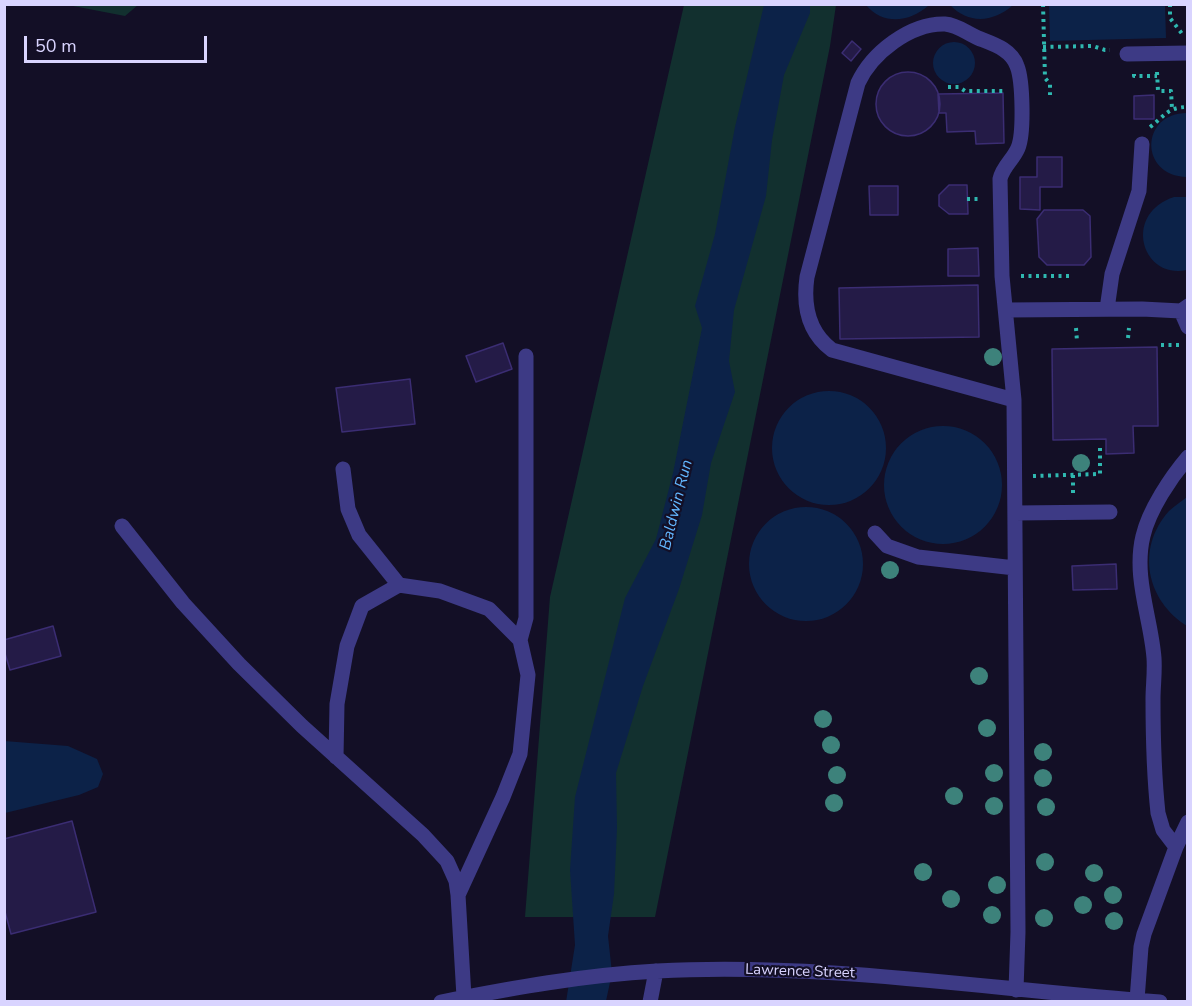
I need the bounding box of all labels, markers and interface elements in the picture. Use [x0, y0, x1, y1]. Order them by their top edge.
scale bar [27, 24, 210, 62]
text: 50 m [35, 34, 77, 58]
water label: Baldwin Run [657, 458, 697, 552]
street label: Lawrence Street [745, 961, 855, 983]

